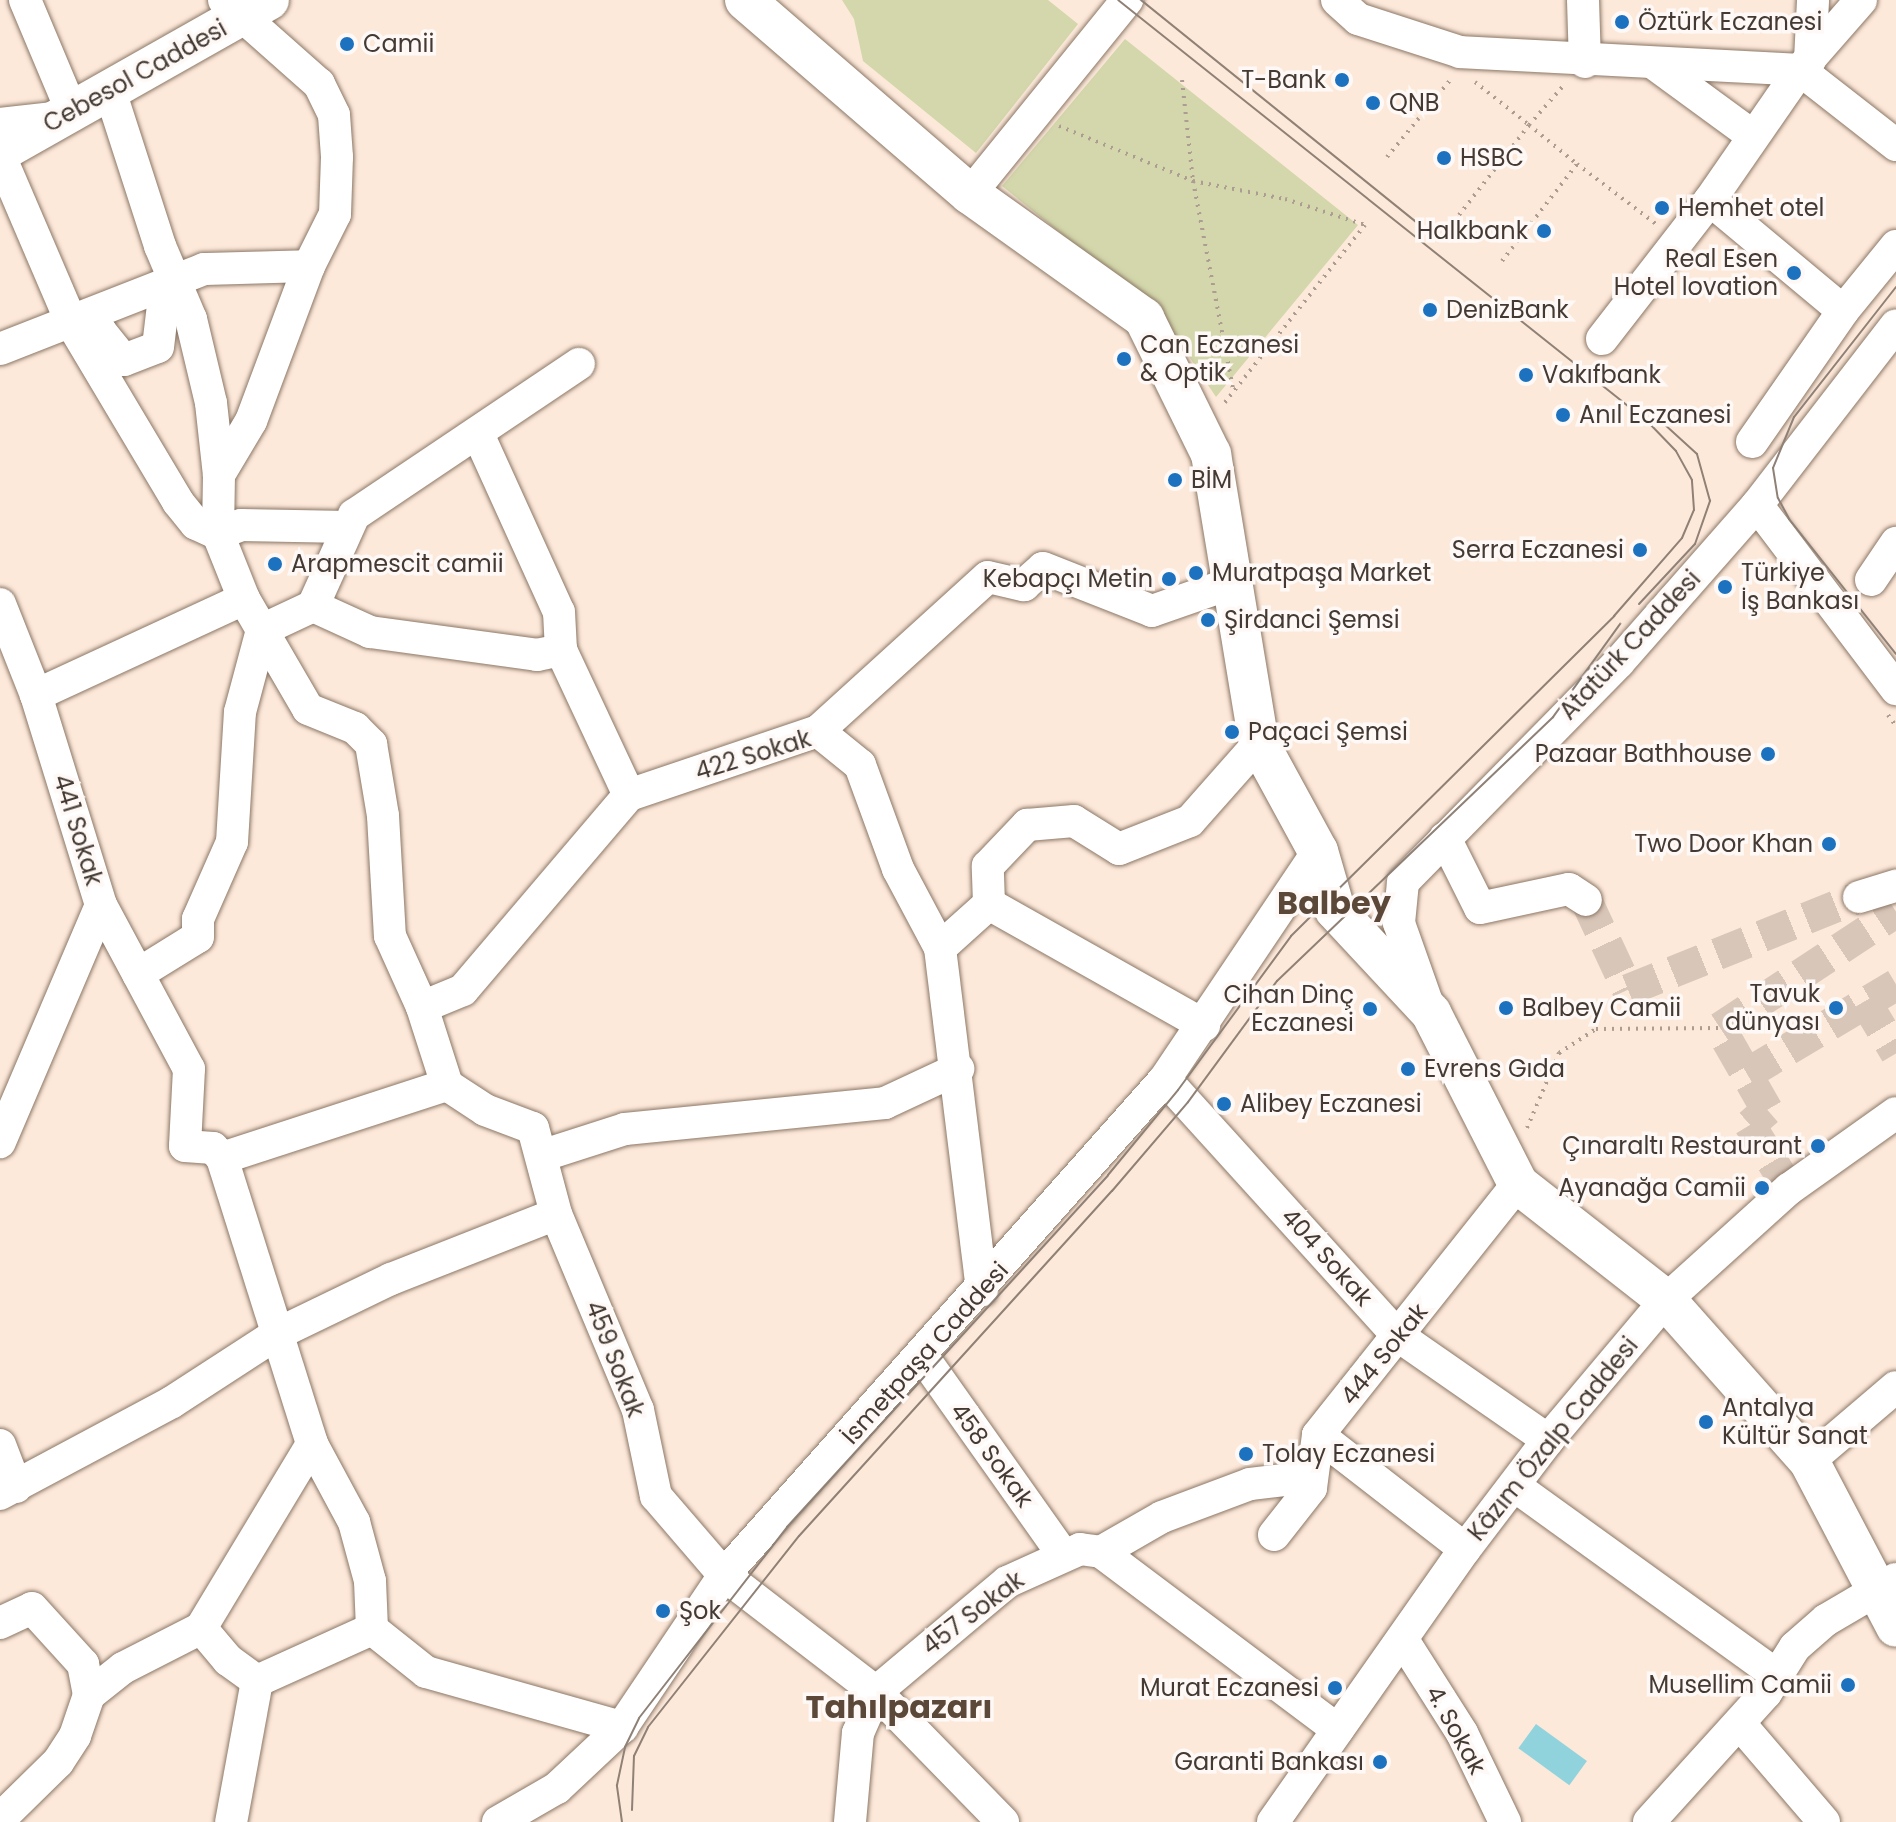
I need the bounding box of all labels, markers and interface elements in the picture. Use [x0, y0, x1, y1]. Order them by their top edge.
place label: Öztürk Eczanesi [1638, 8, 1822, 36]
marker: Öztürk Eczanesi [1613, 13, 1631, 31]
street label: Cebesol Caddesi [38, 14, 232, 138]
place label: Camii [363, 30, 434, 58]
marker: Camii [338, 35, 356, 53]
place label: T-Bank [1241, 66, 1326, 94]
marker: T-Bank [1333, 71, 1351, 89]
place label: QNB [1389, 89, 1439, 117]
marker: QNB [1364, 94, 1382, 112]
place label: HSBC [1460, 144, 1524, 172]
marker: HSBC [1435, 149, 1453, 167]
place label: Hemhet otel [1678, 194, 1824, 222]
marker: Hemhet otel [1653, 199, 1671, 217]
place label: Halkbank [1417, 217, 1528, 245]
marker: Halkbank [1535, 222, 1553, 240]
place label: Real Esen Hotel lovation [1614, 245, 1778, 301]
marker: Real Esen Hotel lovation [1785, 264, 1803, 282]
place label: DenizBank [1446, 296, 1569, 324]
marker: DenizBank [1421, 301, 1439, 319]
place label: Can Eczanesi & Optik [1140, 331, 1299, 387]
marker: Can Eczanesi & Optik [1115, 350, 1133, 368]
place label: Vakıfbank [1542, 361, 1661, 389]
marker: Vakıfbank [1517, 366, 1535, 384]
place label: Anıl Eczanesi [1579, 401, 1731, 429]
marker: Anıl Eczanesi [1554, 406, 1572, 424]
place label: BİM [1191, 466, 1232, 494]
marker: BİM [1166, 471, 1184, 489]
place label: Serra Eczanesi [1452, 536, 1624, 564]
marker: Serra Eczanesi [1631, 541, 1649, 559]
place label: Arapmescit camii [291, 550, 504, 578]
marker: Arapmescit camii [266, 555, 284, 573]
place label: Muratpaşa Market [1212, 559, 1431, 587]
place label: Türkiye İş Bankası [1741, 559, 1859, 615]
marker: Muratpaşa Market [1187, 564, 1205, 582]
street label: Atatürk Caddesi [1553, 564, 1707, 726]
place label: Kebapçı Metin [983, 565, 1153, 593]
marker: Kebapçı Metin [1160, 570, 1178, 588]
marker: Türkiye İş Bankası [1716, 578, 1734, 596]
place label: Şirdanci Şemsi [1224, 606, 1400, 634]
marker: Şirdanci Şemsi [1199, 611, 1217, 629]
place label: Paçaci Şemsi [1248, 718, 1408, 746]
marker: Paçaci Şemsi [1223, 723, 1241, 741]
street label: 422 Sokak [692, 724, 814, 786]
place label: Pazaar Bathhouse [1535, 740, 1752, 768]
marker: Pazaar Bathhouse [1759, 745, 1777, 763]
street label: 441 Sokak [47, 771, 109, 889]
place label: Two Door Khan [1634, 830, 1813, 858]
marker: Two Door Khan [1820, 835, 1838, 853]
district label: Balbey [1277, 884, 1391, 922]
place label: Tavuk dünyası [1725, 980, 1820, 1036]
place label: Cihan Dinç Eczanesi [1223, 981, 1354, 1037]
place label: Balbey Camii [1522, 994, 1681, 1022]
marker: Balbey Camii [1497, 999, 1515, 1017]
marker: Tavuk dünyası [1827, 999, 1845, 1017]
marker: Cihan Dinç Eczanesi [1361, 1000, 1379, 1018]
place label: Evrens Gıda [1424, 1055, 1565, 1083]
marker: Evrens Gıda [1399, 1060, 1417, 1078]
place label: Alibey Eczanesi [1240, 1090, 1422, 1118]
marker: Alibey Eczanesi [1215, 1095, 1233, 1113]
place label: Çınaraltı Restaurant [1562, 1132, 1802, 1160]
marker: Çınaraltı Restaurant [1809, 1137, 1827, 1155]
place label: Ayanağa Camii [1558, 1174, 1746, 1202]
marker: Ayanağa Camii [1753, 1179, 1771, 1197]
street label: 404 Sokak [1275, 1202, 1379, 1312]
street label: İsmetpaşa Caddesi [836, 1256, 1014, 1450]
street label: 459 Sokak [580, 1297, 650, 1421]
street label: 444 Sokak [1334, 1297, 1434, 1411]
street label: Kâzım Özalp Caddesi [1462, 1331, 1644, 1547]
place label: Antalya Kültür Sanat [1722, 1394, 1868, 1450]
street label: 458 Sokak [944, 1397, 1040, 1513]
marker: Antalya Kültür Sanat [1697, 1413, 1715, 1431]
place label: Tolay Eczanesi [1262, 1440, 1435, 1468]
marker: Tolay Eczanesi [1237, 1445, 1255, 1463]
street label: 457 Sokak [916, 1565, 1030, 1661]
place label: Şok [679, 1597, 721, 1625]
marker: Şok [654, 1602, 672, 1620]
place label: Musellim Camii [1648, 1671, 1832, 1699]
place label: Murat Eczanesi [1140, 1674, 1319, 1702]
marker: Musellim Camii [1839, 1676, 1857, 1694]
marker: Murat Eczanesi [1326, 1679, 1344, 1697]
street label: 4. Sokak [1420, 1681, 1492, 1779]
district label: Tahılpazarı [806, 1688, 992, 1726]
place label: Garanti Bankası [1174, 1748, 1364, 1776]
marker: Garanti Bankası [1371, 1753, 1389, 1771]

